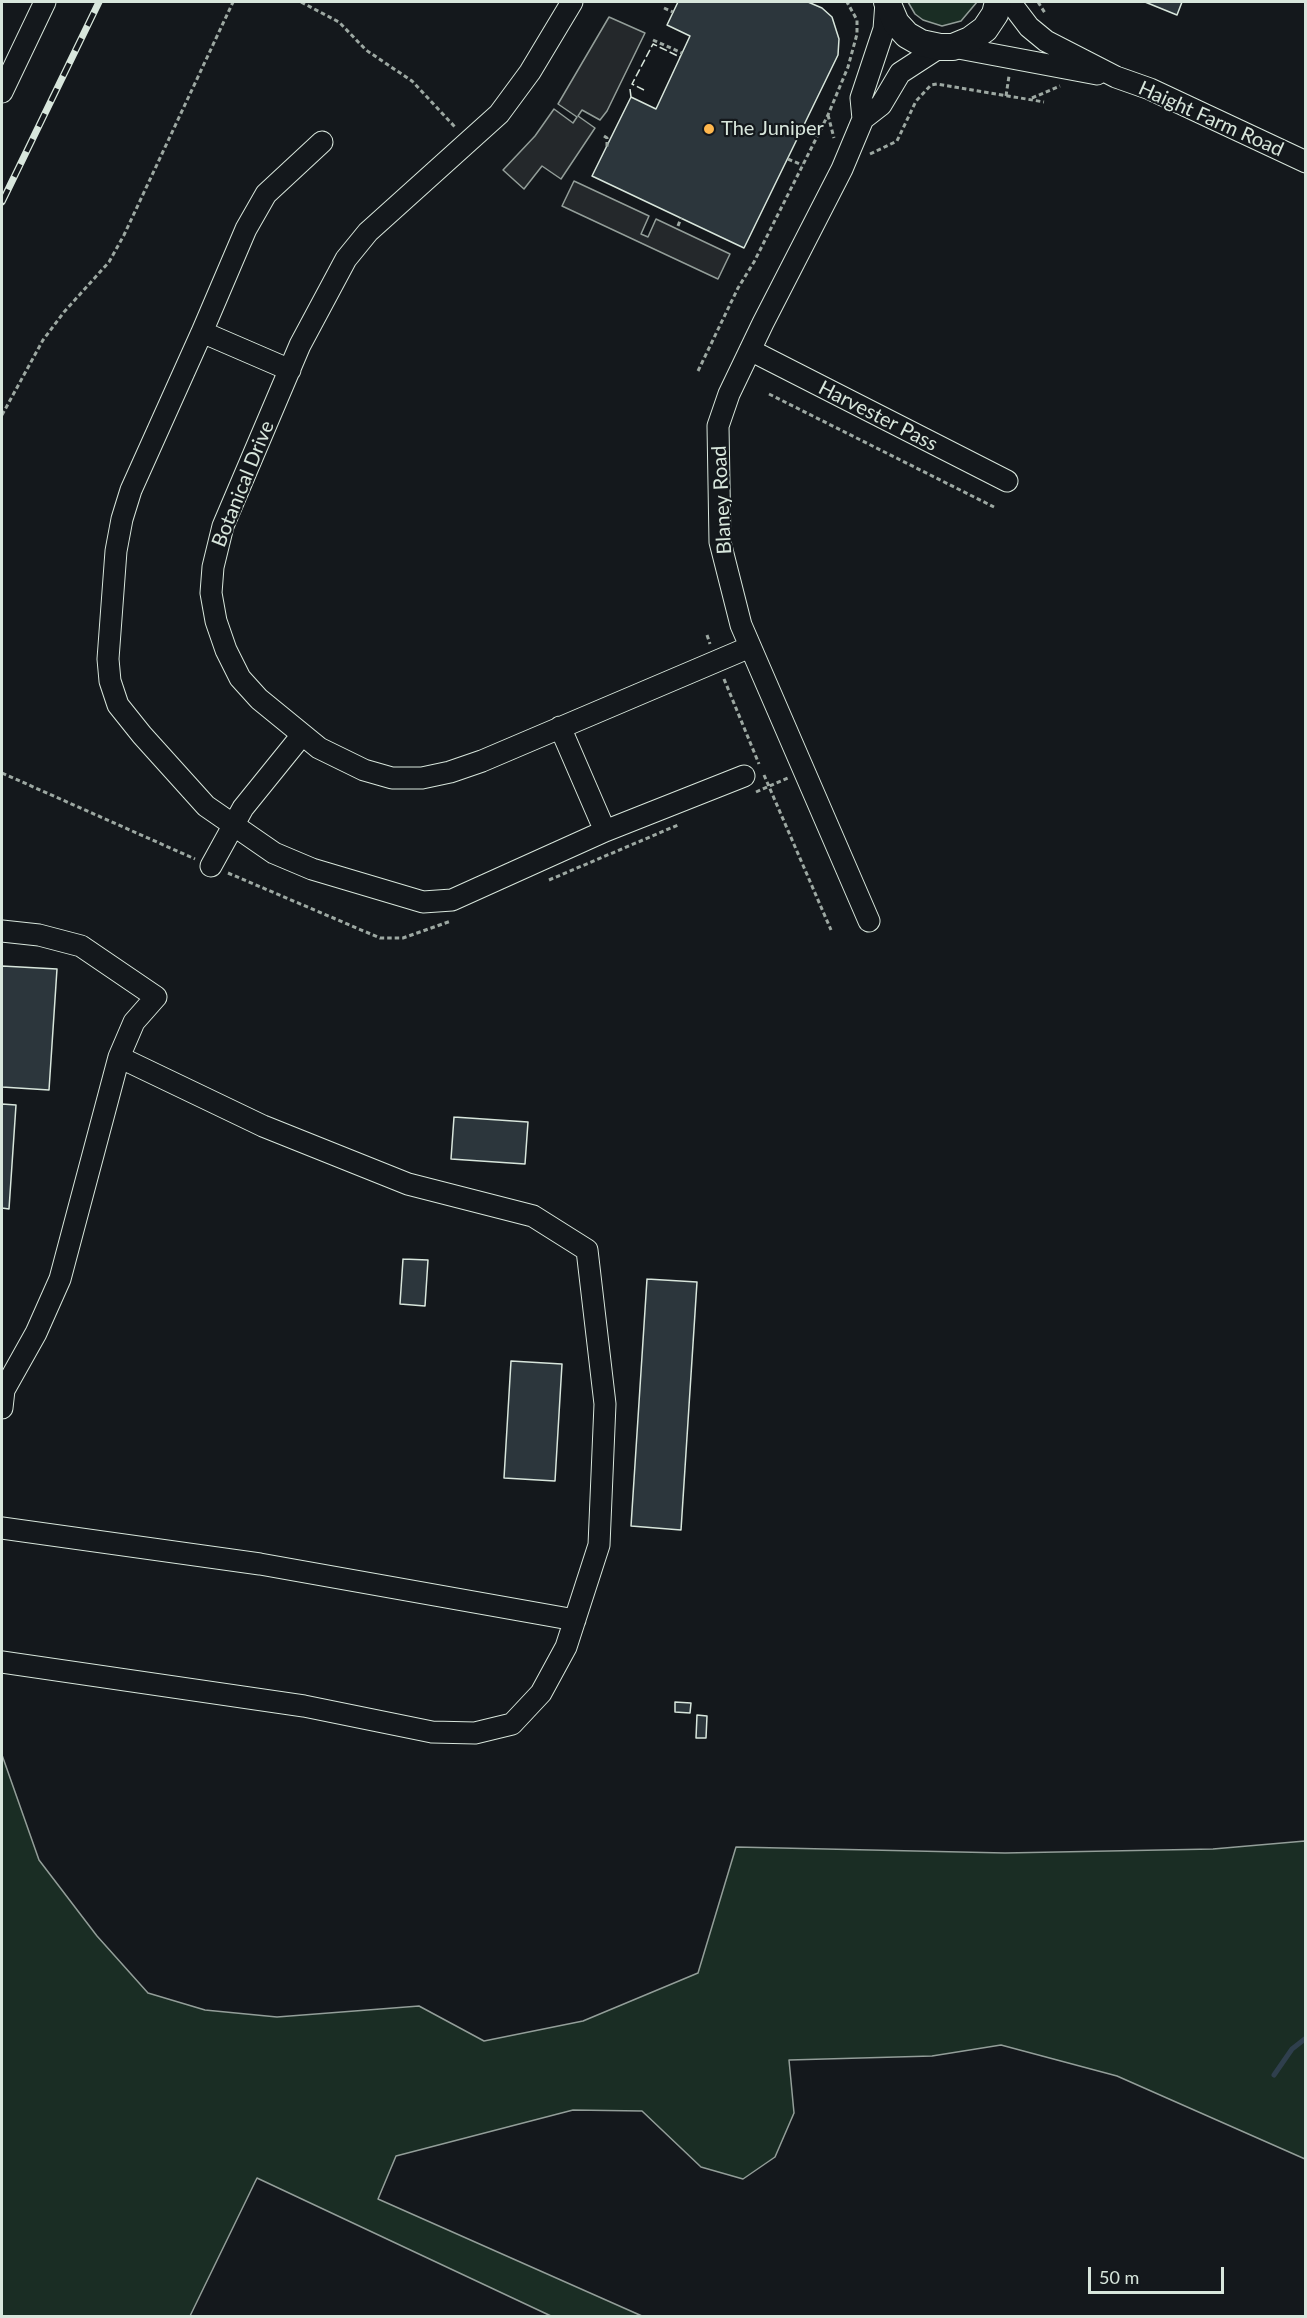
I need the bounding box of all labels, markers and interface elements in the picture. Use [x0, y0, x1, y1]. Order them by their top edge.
street label: Haight Farm Road [1135, 76, 1287, 162]
place label: The Juniper [721, 117, 824, 141]
marker: The Juniper [702, 122, 716, 136]
street label: Harvester Pass [814, 376, 942, 456]
street label: Botanical Drive [207, 417, 279, 551]
street label: Blaney Road [707, 445, 737, 555]
scale bar [1091, 2255, 1228, 2293]
text: 50 m [1099, 2266, 1139, 2288]

